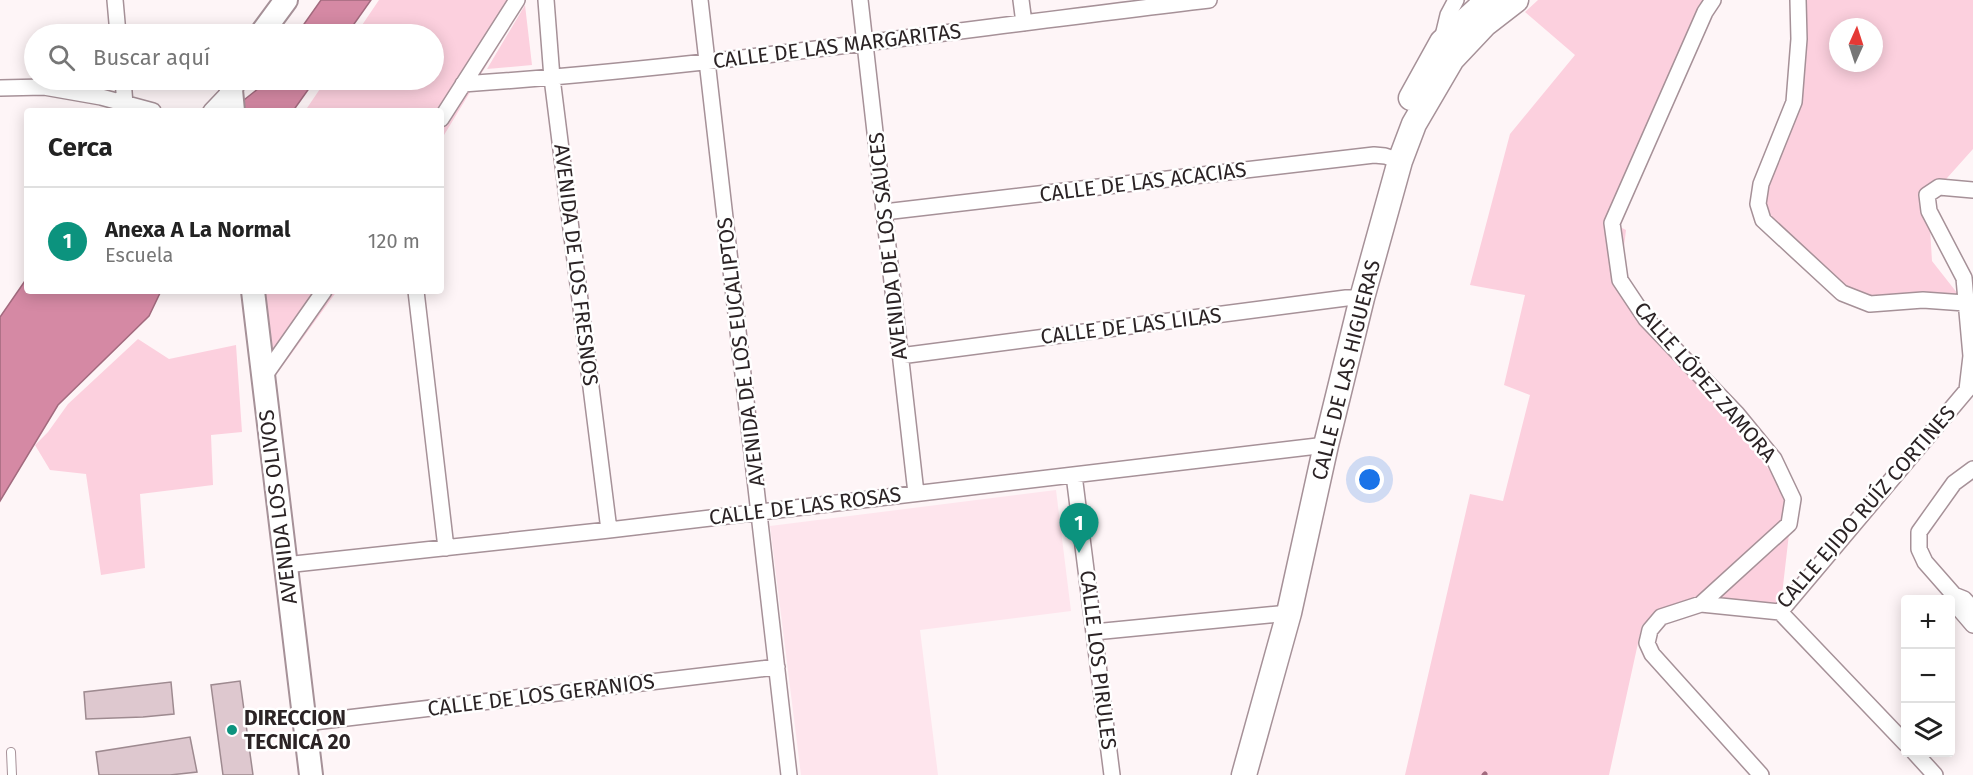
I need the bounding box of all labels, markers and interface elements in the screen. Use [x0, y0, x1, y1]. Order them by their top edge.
street label: CALLE DE LAS MARGARITAS [711, 18, 963, 74]
north arrow [1829, 18, 1883, 72]
search box [24, 24, 444, 90]
icon: search [45, 41, 78, 74]
text: Buscar aquí [93, 44, 210, 71]
street label: AVENIDA DE LOS SAUCES [863, 131, 913, 361]
text: Cerca [48, 132, 113, 163]
street label: AVENIDA DE LOS FRESNOS [548, 143, 604, 387]
street label: CALLE DE LAS ACACIAS [1038, 156, 1248, 208]
text: Anexa A La Normal [105, 216, 290, 243]
street label: AVENIDA DE LOS EUCALIPTOS [712, 216, 770, 488]
text: 1 [63, 229, 72, 253]
text: 120 m [368, 229, 420, 253]
text: Escuela [105, 243, 173, 267]
street label: CALLE DE LAS HIGUERAS [1306, 257, 1386, 483]
street label: CALLE LÓPEZ ZAMORA [1628, 297, 1782, 467]
street label: CALLE DE LAS LILAS [1039, 302, 1223, 350]
street label: CALLE EJIDO RUÍZ CORTINES [1771, 400, 1961, 614]
street label: AVENIDA LOS OLIVOS [253, 408, 303, 606]
your location [1355, 465, 1384, 494]
street label: CALLE DE LAS ROSAS [708, 481, 902, 531]
pin: 1 [1060, 504, 1098, 553]
street label: CALLE LOS PIRULES [1074, 569, 1122, 751]
map controls [1901, 595, 1955, 757]
button: + [1901, 595, 1955, 649]
button: − [1901, 649, 1955, 703]
street label: CALLE DE LOS GERANIOS [426, 668, 656, 722]
button: layers [1901, 703, 1955, 757]
place label: DIRECCION TECNICA 20 [244, 705, 351, 755]
marker: DIRECCION TECNICA 20 [225, 723, 239, 737]

